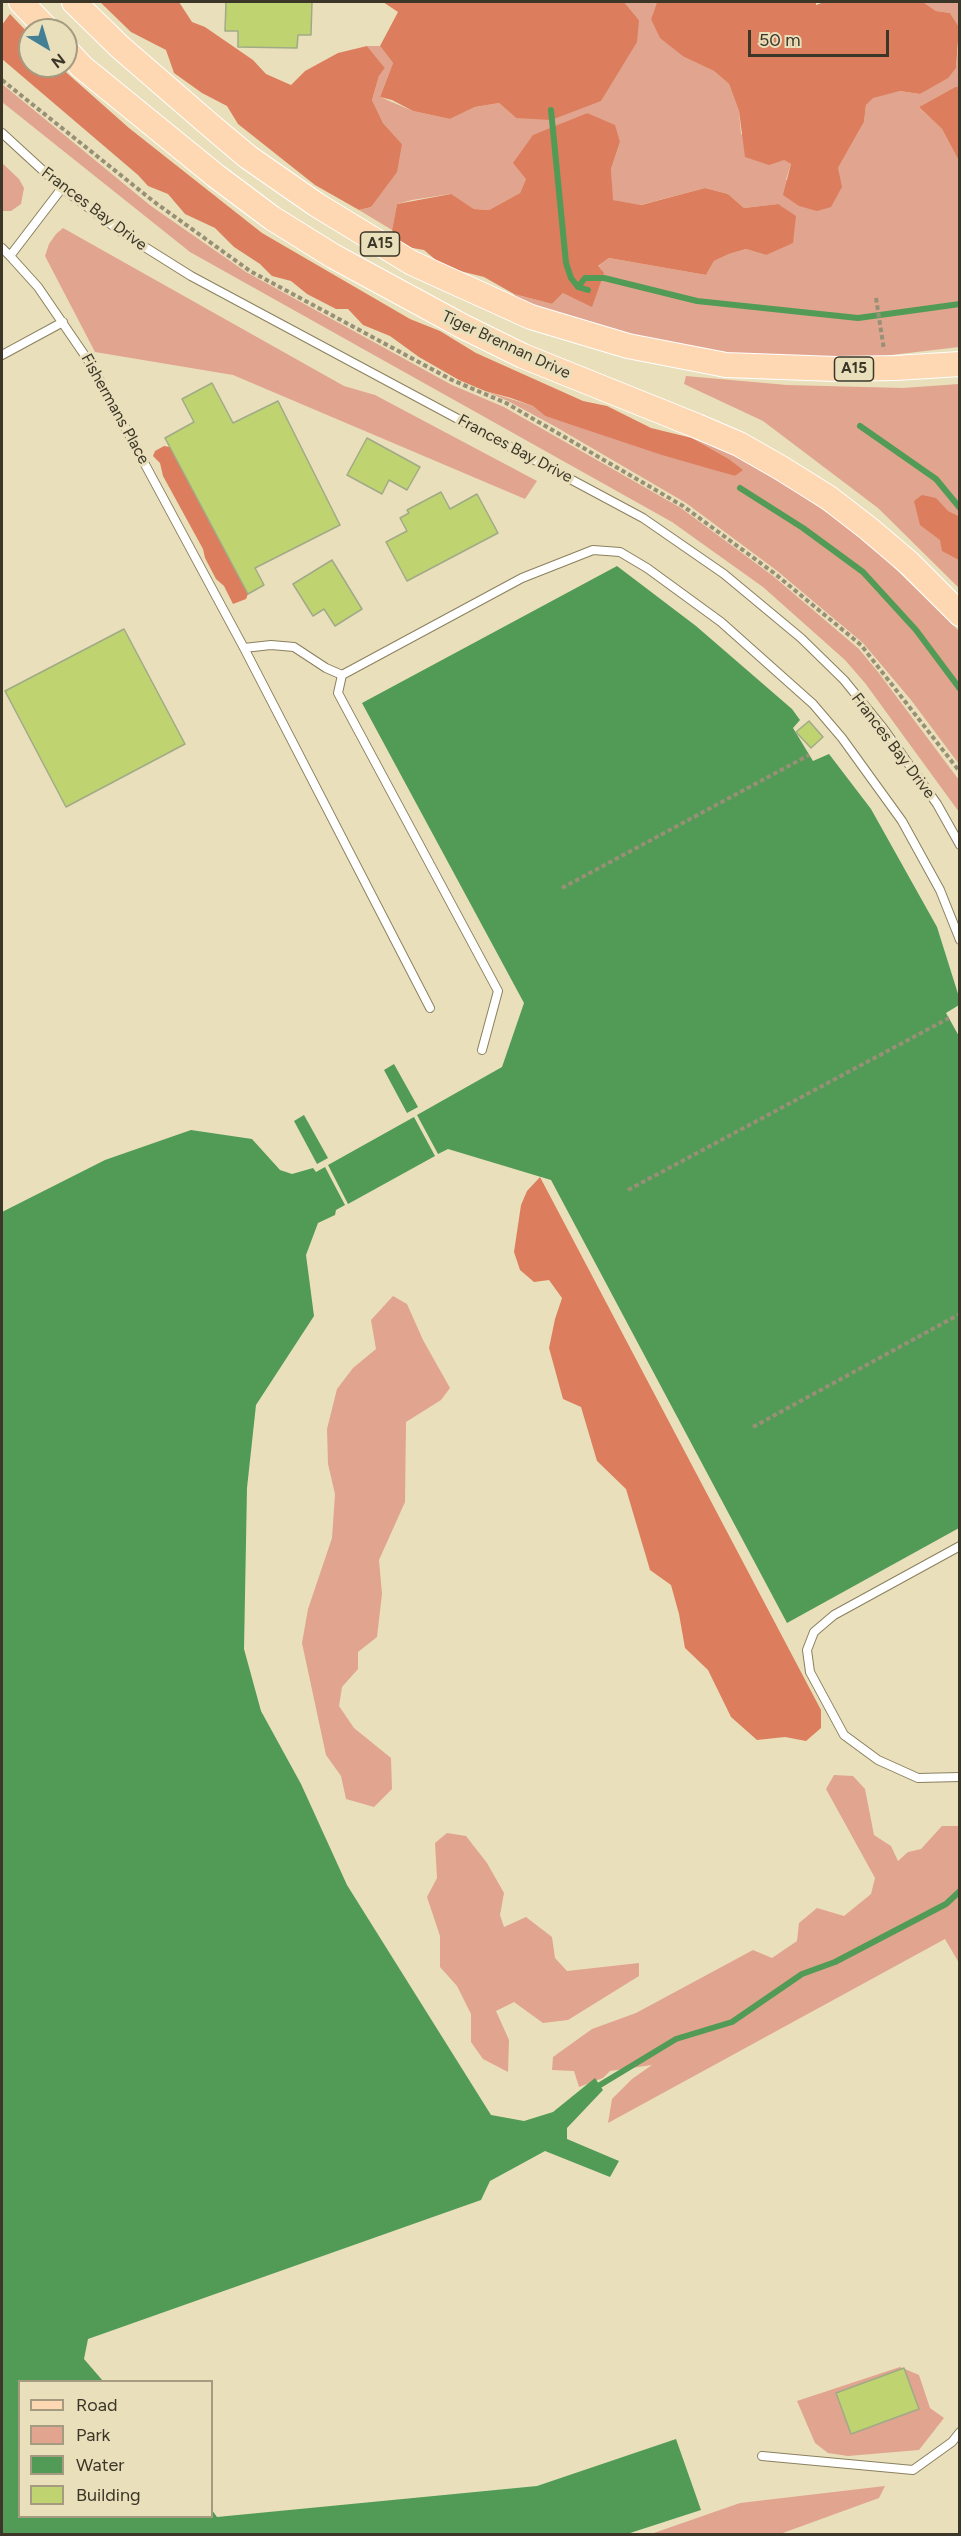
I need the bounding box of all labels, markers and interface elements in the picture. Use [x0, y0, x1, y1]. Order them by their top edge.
north arrow [18, 18, 78, 78]
scale bar [751, 18, 892, 56]
text: 50 m [759, 29, 801, 51]
text: N [47, 50, 69, 72]
street label: Frances Bay Drive [38, 163, 150, 255]
road number: A15 [360, 232, 400, 256]
street label: Tiger Brennan Drive [439, 307, 573, 383]
street label: Fishermans Place [77, 350, 153, 468]
road number: A15 [834, 357, 874, 381]
street label: Frances Bay Drive [454, 411, 576, 487]
street label: Frances Bay Drive [847, 690, 939, 802]
legend [18, 2380, 213, 2518]
text: Road [76, 2394, 117, 2416]
text: Park [76, 2424, 110, 2446]
text: Water [76, 2454, 124, 2476]
text: Building [76, 2484, 141, 2506]

